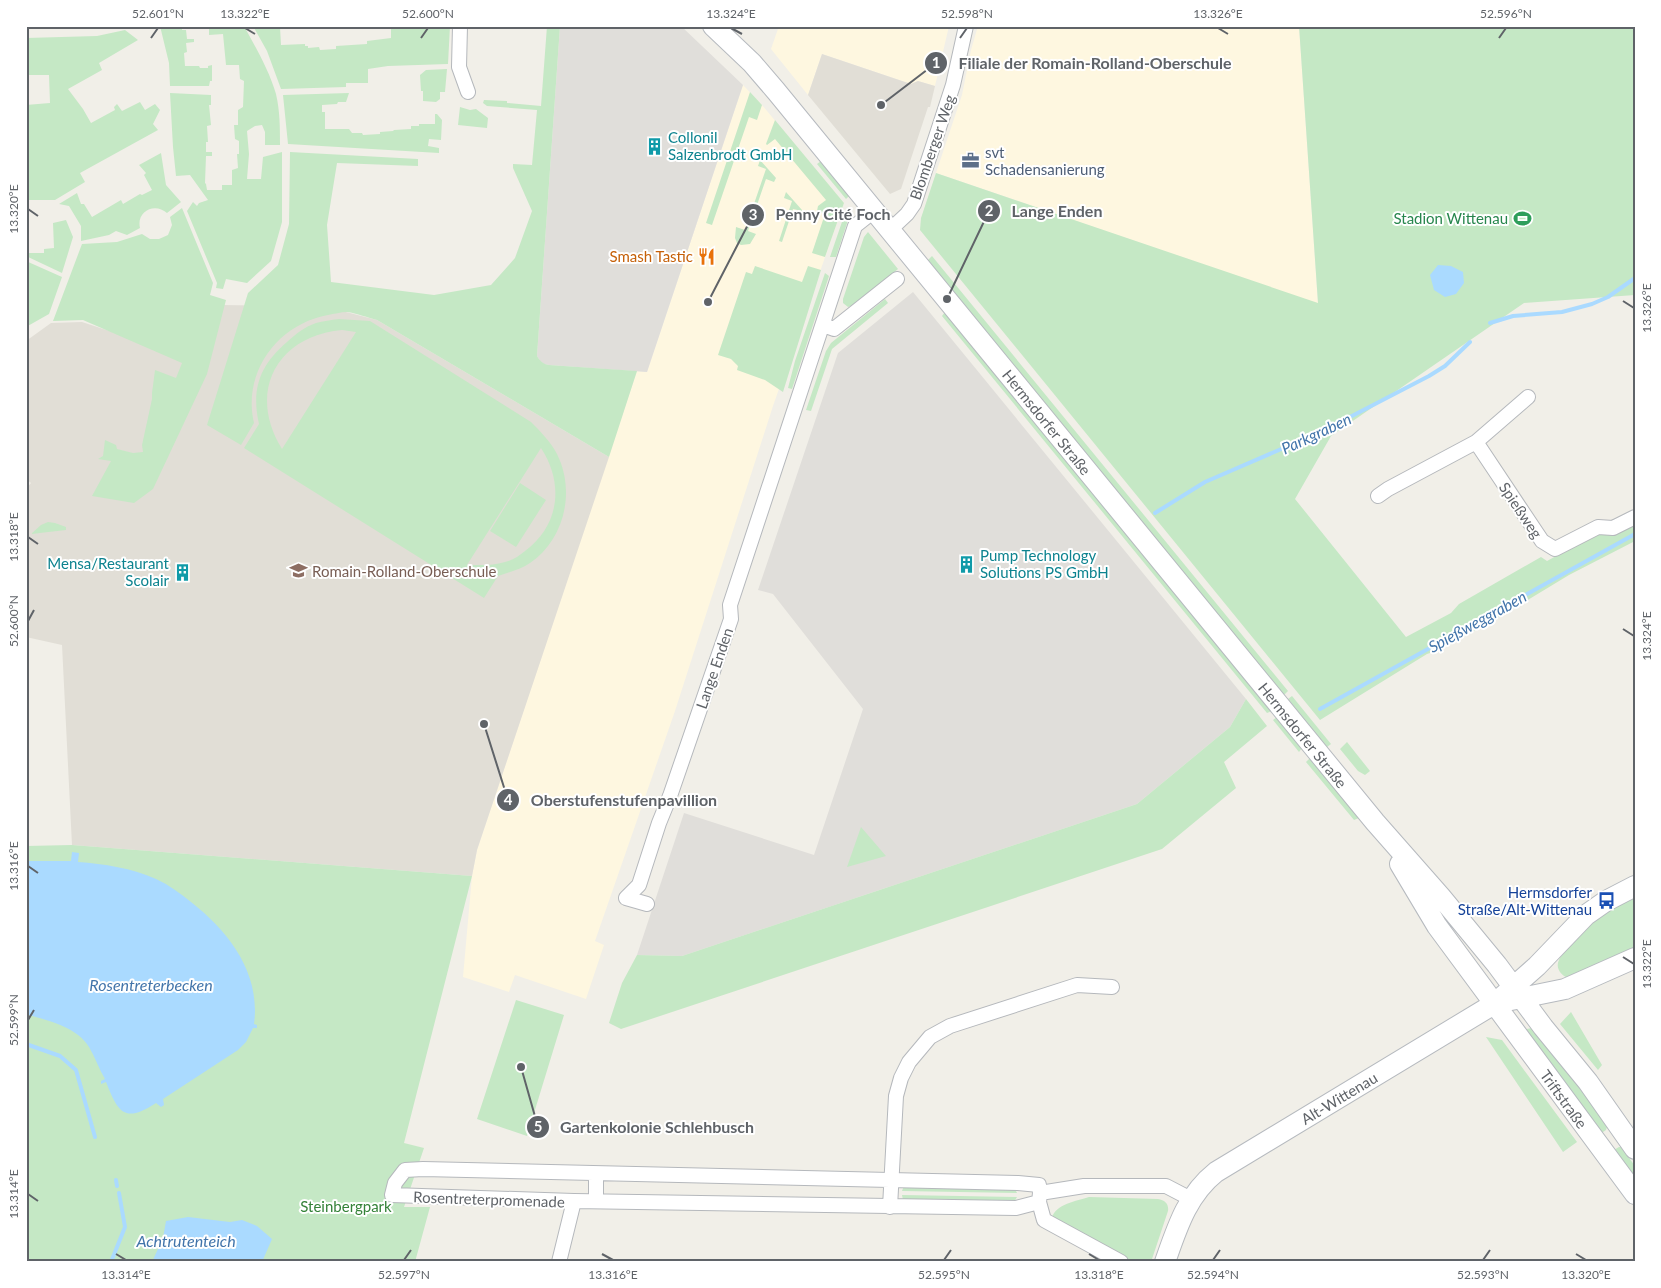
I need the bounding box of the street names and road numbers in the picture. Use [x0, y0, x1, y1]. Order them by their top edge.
street label: Blomberger Weg [906, 92, 959, 202]
street label: Hermsdorfer Straße [999, 366, 1095, 478]
street label: Spießweg [1496, 478, 1546, 542]
street label: Lange Enden [692, 625, 736, 711]
street label: Hermsdorfer Straße [1255, 679, 1351, 791]
street label: Triftstraße [1537, 1066, 1591, 1132]
street label: Alt-Wittenau [1298, 1068, 1380, 1128]
street label: Rosentreterpromenade [413, 1187, 565, 1211]

